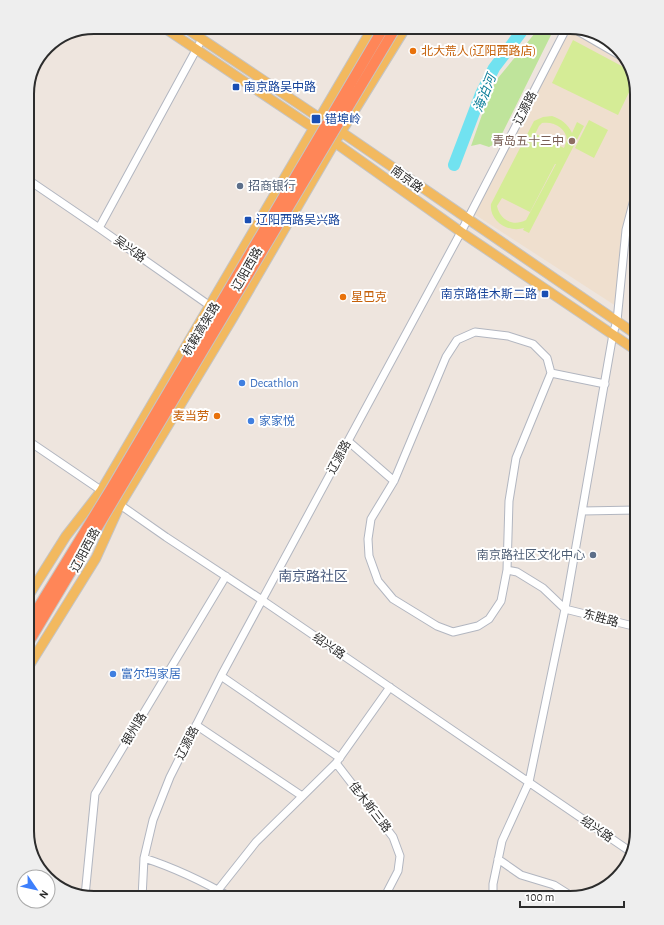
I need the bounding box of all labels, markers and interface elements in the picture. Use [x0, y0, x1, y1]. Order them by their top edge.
place label: 北大荒人(辽阳西路店) [421, 44, 536, 57]
marker: 北大荒人(辽阳西路店) [408, 46, 418, 56]
water label: 海泊河 [471, 70, 500, 114]
place label: 南京路吴中路 [244, 80, 316, 93]
marker: 南京路吴中路 [231, 82, 241, 92]
street label: 辽源路 [511, 89, 539, 127]
place label: 错埠岭 [325, 112, 361, 125]
marker: 错埠岭 [310, 113, 322, 125]
place label: 青岛五十三中 [492, 134, 564, 147]
marker: 青岛五十三中 [567, 136, 577, 146]
street label: 南京路 [389, 163, 426, 194]
place label: 招商银行 [248, 179, 296, 192]
marker: 招商银行 [235, 181, 245, 191]
place label: 辽阳西路吴兴路 [256, 213, 340, 226]
marker: 辽阳西路吴兴路 [243, 215, 253, 225]
street label: 吴兴路 [112, 233, 149, 264]
street label: 辽阳西路 [229, 245, 264, 293]
place label: 南京路佳木斯二路 [441, 287, 537, 300]
marker: 南京路佳木斯二路 [540, 289, 550, 299]
place label: 星巴克 [351, 291, 387, 303]
marker: 星巴克 [338, 292, 348, 302]
street label: 杭鞍高架路 [180, 300, 222, 358]
place label: Decathlon [250, 377, 298, 389]
marker: Decathlon [237, 378, 247, 388]
place label: 麦当劳 [173, 410, 209, 422]
marker: 麦当劳 [212, 411, 222, 421]
place label: 家家悦 [259, 414, 295, 427]
marker: 家家悦 [246, 416, 256, 426]
street label: 辽源路 [324, 438, 353, 476]
street label: 辽阳西路 [68, 526, 102, 574]
place label: 南京路社区文化中心 [477, 548, 585, 561]
marker: 南京路社区文化中心 [588, 550, 598, 560]
district label: 南京路社区 [278, 569, 348, 584]
street label: 东胜路 [582, 607, 620, 628]
street label: 绍兴路 [311, 630, 348, 661]
place label: 富尔玛家居 [121, 667, 181, 680]
marker: 富尔玛家居 [108, 669, 118, 679]
street label: 银州路 [119, 710, 148, 748]
street label: 辽源路 [173, 724, 201, 762]
street label: 佳木斯三路 [347, 779, 394, 834]
street label: 绍兴路 [579, 813, 616, 844]
north arrow [16, 869, 56, 909]
scale bar [520, 883, 624, 909]
text: N [37, 888, 51, 901]
text: 100 m [526, 891, 554, 903]

